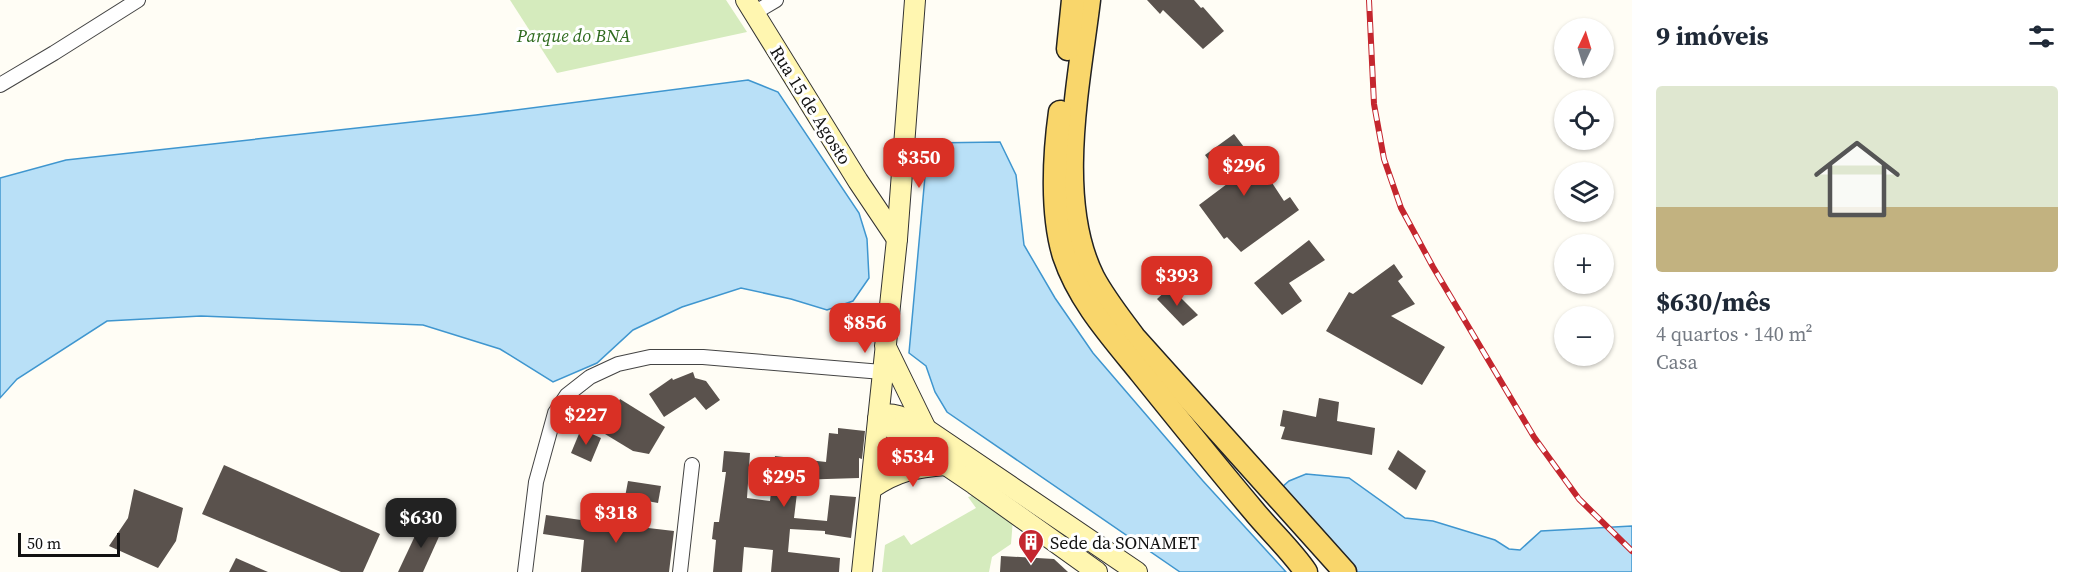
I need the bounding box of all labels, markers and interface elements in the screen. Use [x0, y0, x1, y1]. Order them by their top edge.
north arrow [1554, 18, 1614, 78]
map controls [1554, 18, 1614, 366]
text: 9 imóveis [1656, 18, 1769, 54]
icon: filters [2025, 20, 2058, 53]
park label: Parque do BNA [516, 23, 631, 48]
street label: Rua 15 de Agosto [764, 41, 858, 169]
button: locate [1554, 90, 1614, 150]
icon: home [1803, 125, 1911, 233]
pin: $350 [883, 138, 955, 189]
text: $350 [897, 143, 941, 171]
pin: $296 [1208, 146, 1280, 197]
text: $296 [1222, 151, 1266, 179]
button: layers [1554, 162, 1614, 222]
button: + [1554, 234, 1614, 294]
pin: $393 [1141, 256, 1213, 307]
text: $393 [1155, 261, 1199, 289]
text: $630/mês [1656, 284, 1771, 320]
pin: $856 [829, 303, 901, 354]
button: − [1554, 306, 1614, 366]
text: $856 [843, 308, 887, 336]
text: 4 quartos · 140 m² [1656, 320, 1813, 348]
text: Casa [1656, 348, 1698, 376]
pin: $227 [550, 395, 622, 446]
text: $227 [564, 400, 608, 428]
pin: $534 [877, 437, 949, 488]
text: $534 [891, 442, 935, 470]
pin: $295 [748, 457, 820, 508]
text: $295 [762, 462, 806, 490]
pin: $318 [580, 493, 652, 544]
pin: $630 [385, 498, 457, 549]
text: $318 [594, 498, 638, 526]
text: $630 [399, 503, 443, 531]
building icon: Sede da SONAMET [1016, 527, 1046, 565]
scale bar [18, 530, 120, 558]
place label: Sede da SONAMET [1050, 530, 1199, 555]
text: 50 m [27, 532, 61, 554]

